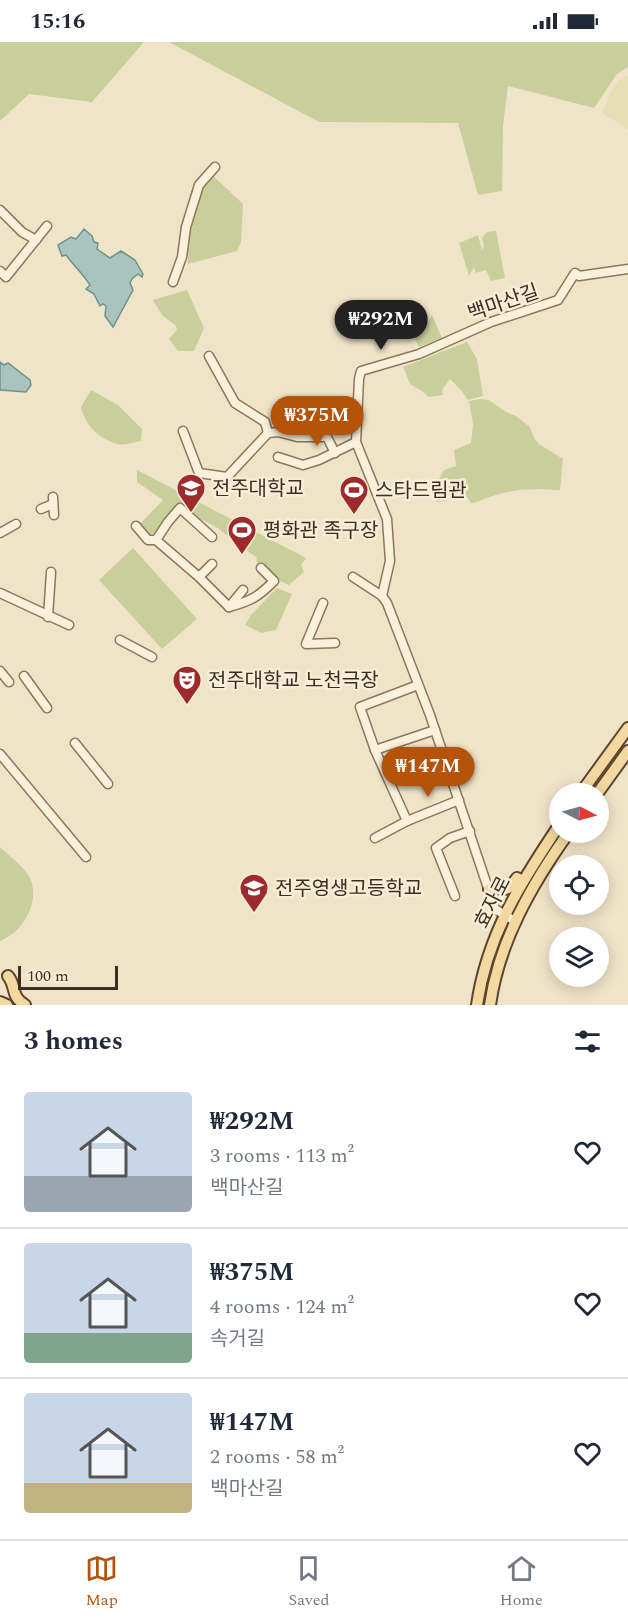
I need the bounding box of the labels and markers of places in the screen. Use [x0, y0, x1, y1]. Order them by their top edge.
pin: ₩292M [339, 300, 423, 351]
pin: ₩375M [275, 396, 359, 447]
school or university icon: 전주대학교 [175, 472, 207, 514]
place label: 전주대학교 [212, 474, 304, 504]
sports icon: 스타드림관 [338, 474, 370, 516]
place label: 스타드림관 [375, 476, 467, 506]
sports icon: 평화관 족구장 [226, 514, 258, 556]
place label: 평화관 족구장 [263, 516, 378, 546]
theatre icon: 전주대학교 노천극장 [171, 664, 203, 706]
place label: 전주대학교 노천극장 [208, 666, 379, 696]
pin: ₩147M [386, 747, 470, 798]
school or university icon: 전주영생고등학교 [238, 872, 270, 914]
place label: 전주영생고등학교 [275, 874, 422, 904]

